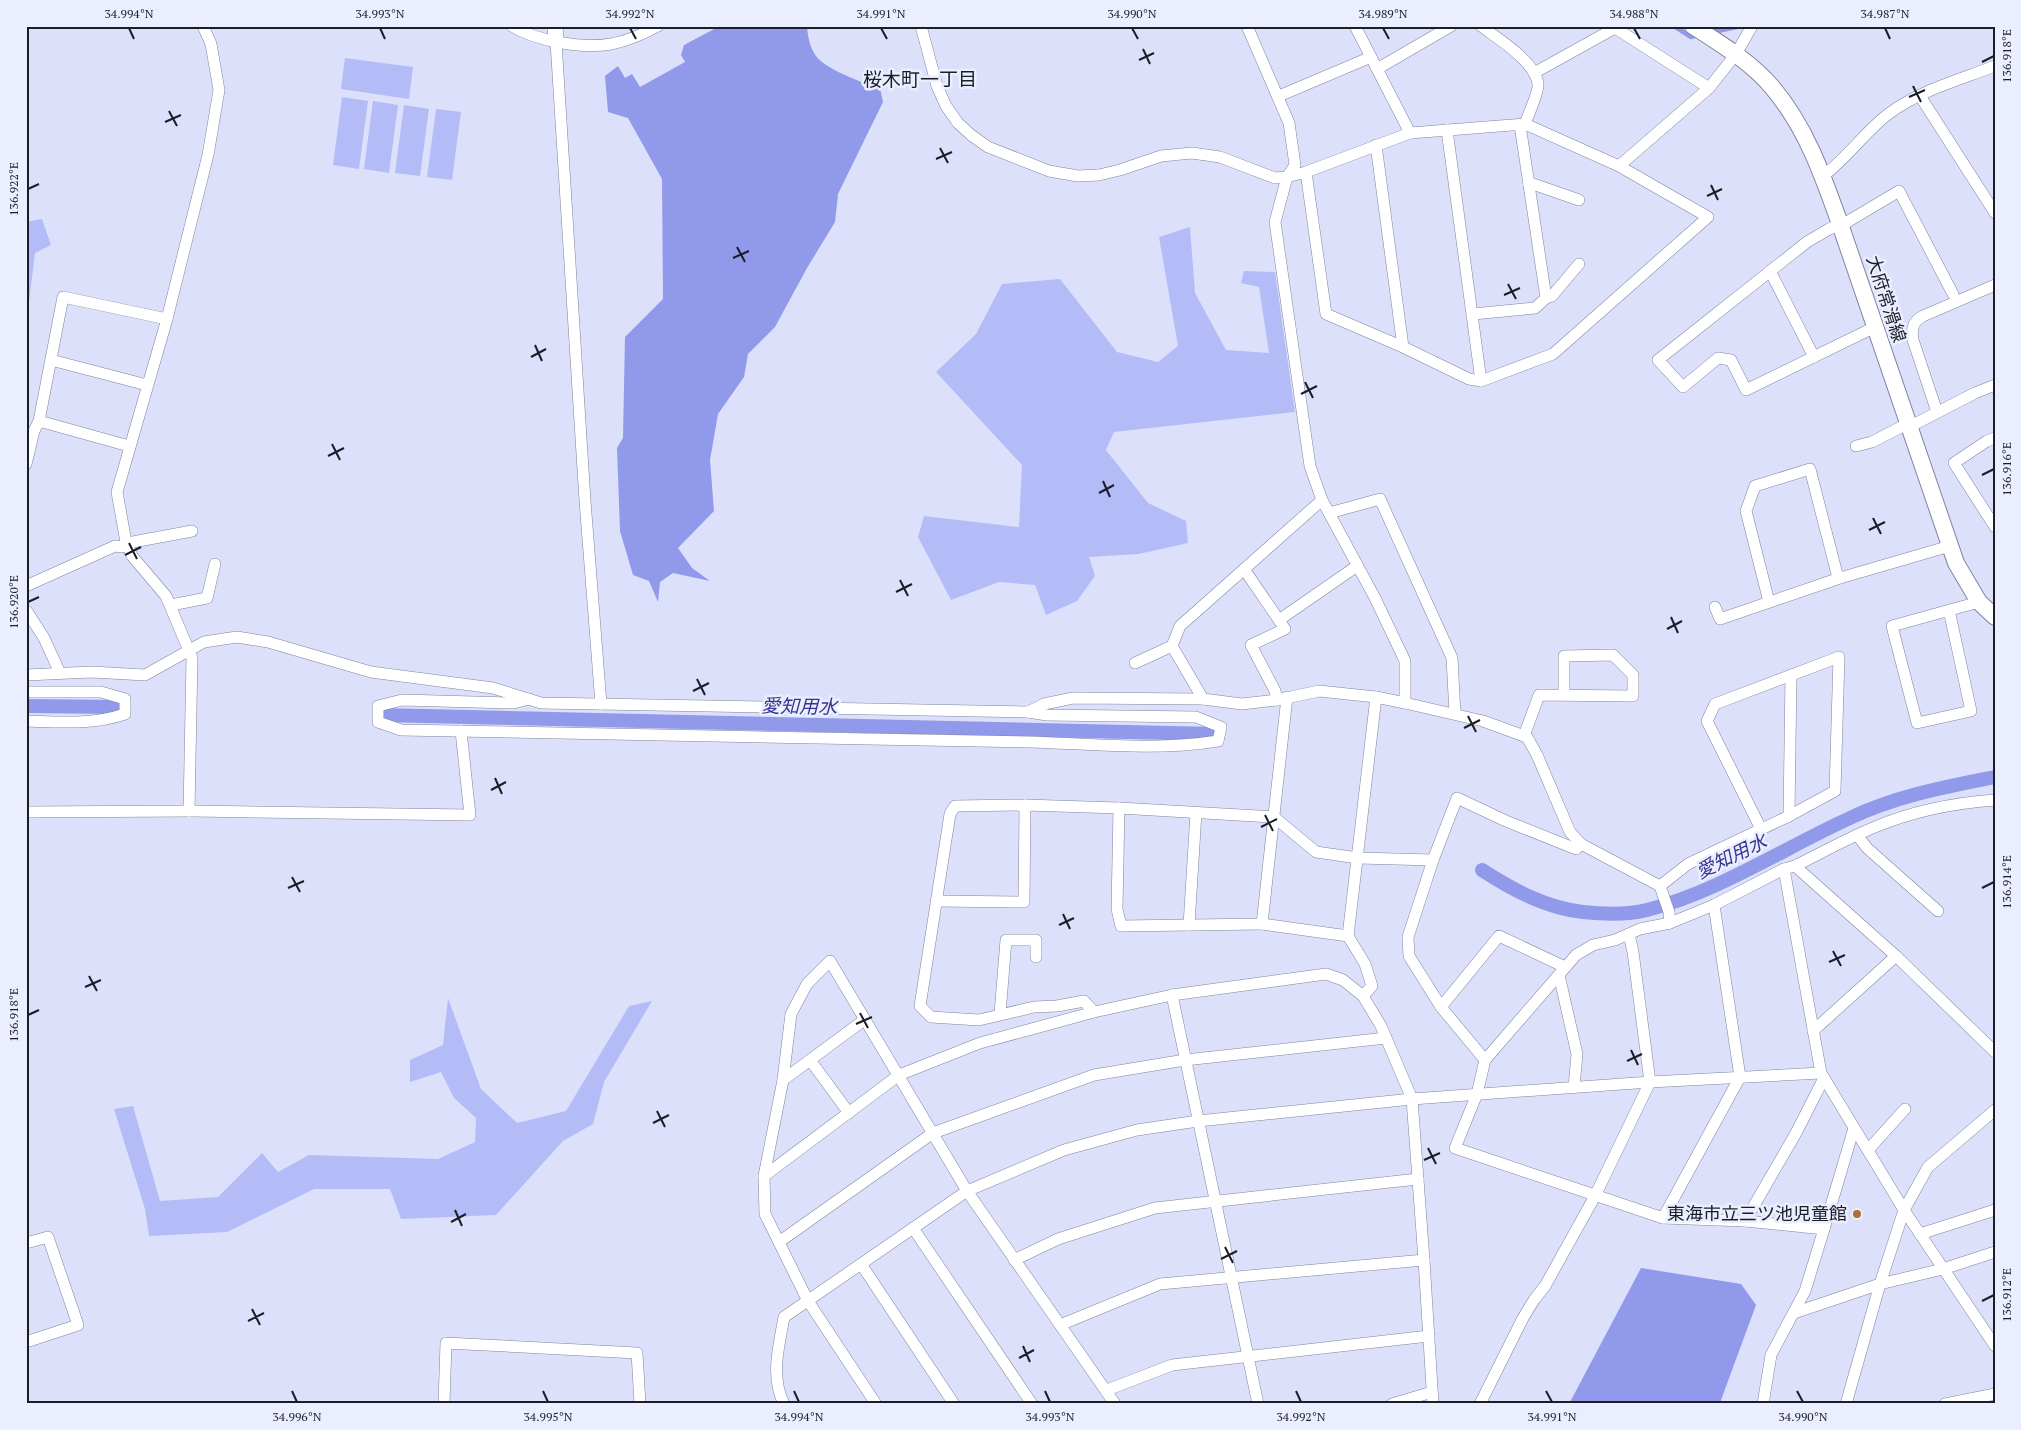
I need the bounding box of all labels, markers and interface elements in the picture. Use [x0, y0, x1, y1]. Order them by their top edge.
text: 34.994°N [104, 6, 154, 21]
text: 34.993°N [355, 6, 405, 21]
text: 34.992°N [605, 6, 655, 21]
text: 34.991°N [856, 6, 906, 21]
text: 34.990°N [1107, 6, 1157, 21]
text: 34.989°N [1358, 6, 1408, 21]
text: 34.988°N [1609, 6, 1659, 21]
text: 34.987°N [1860, 6, 1910, 21]
text: 136.918°E [1999, 29, 2014, 83]
district label: 桜木町一丁目 [863, 66, 977, 91]
text: 136.922°E [6, 162, 21, 216]
street label: 大府常滑線 [1862, 252, 1912, 345]
text: 136.916°E [1999, 442, 2014, 496]
text: 136.920°E [6, 575, 21, 629]
water label: 愛知用水 [761, 692, 839, 719]
water label: 愛知用水 [1691, 827, 1772, 883]
text: 136.914°E [1999, 855, 2014, 909]
text: 136.918°E [6, 988, 21, 1042]
place label: 東海市立三ツ池児童館 [1667, 1201, 1847, 1225]
marker: 東海市立三ツ池児童館 [1851, 1208, 1863, 1220]
text: 136.912°E [1999, 1268, 2014, 1322]
text: 34.996°N [272, 1409, 322, 1424]
text: 34.995°N [523, 1409, 573, 1424]
text: 34.994°N [774, 1409, 824, 1424]
text: 34.993°N [1025, 1409, 1075, 1424]
text: 34.992°N [1276, 1409, 1326, 1424]
text: 34.991°N [1527, 1409, 1577, 1424]
text: 34.990°N [1778, 1409, 1828, 1424]

